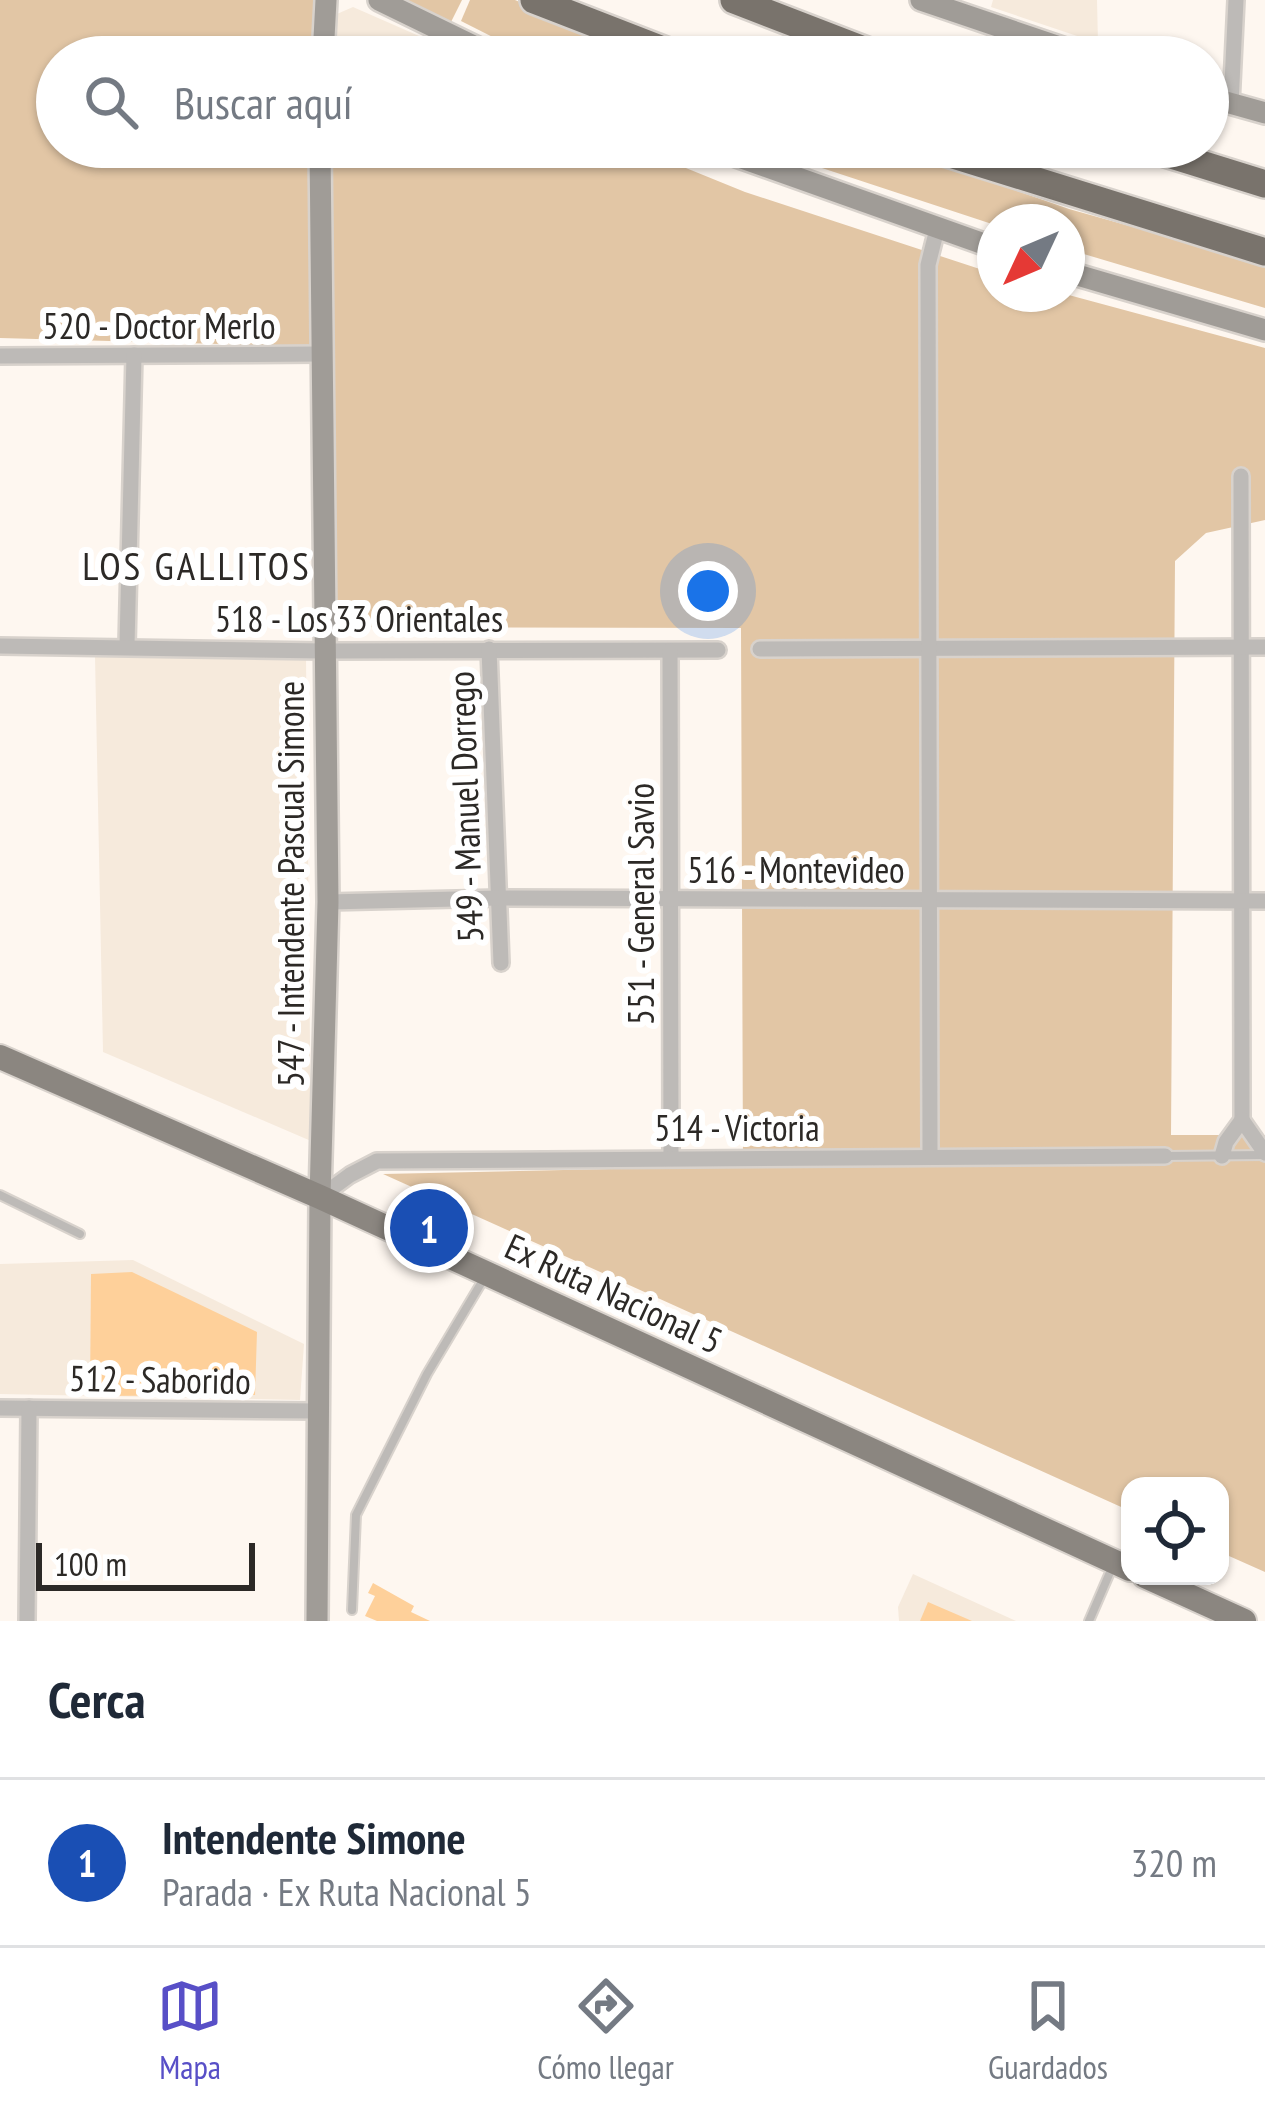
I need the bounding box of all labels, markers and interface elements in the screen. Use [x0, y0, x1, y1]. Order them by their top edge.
search box [36, 36, 1229, 168]
icon: search [78, 69, 144, 135]
text: Buscar aquí [174, 73, 353, 131]
north arrow [977, 204, 1085, 312]
street label: 520 - Doctor Merlo [42, 302, 276, 349]
district label: LOS GALLITOS [82, 540, 312, 591]
your location [678, 561, 738, 621]
street label: 518 - Los 33 Orientales [215, 595, 503, 642]
street label: 549 - Manuel Dorrego [437, 671, 493, 943]
street label: 547 - Intendente Pascual Simone [267, 681, 314, 1087]
street label: 551 - General Savio [617, 783, 664, 1025]
street label: 516 - Montevideo [687, 846, 905, 893]
street label: 514 - Victoria [654, 1104, 820, 1151]
pin: 1 [390, 1183, 468, 1273]
street label: Ex Ruta Nacional 5 [498, 1222, 730, 1364]
street label: 512 - Saborido [69, 1354, 251, 1404]
map controls [1121, 1477, 1229, 1585]
button: locate [1121, 1477, 1229, 1585]
scale bar [36, 1537, 255, 1590]
text: 100 m [54, 1542, 127, 1585]
text: Cerca [48, 1666, 146, 1732]
text: Intendente Simone [162, 1808, 466, 1866]
text: 1 [78, 1837, 96, 1888]
text: 320 m [1131, 1837, 1217, 1888]
text: Parada · Ex Ruta Nacional 5 [162, 1866, 532, 1917]
tab: Mapa [157, 1973, 223, 2088]
tab: Cómo llegar [537, 1973, 674, 2088]
tab: Guardados [988, 1973, 1108, 2088]

